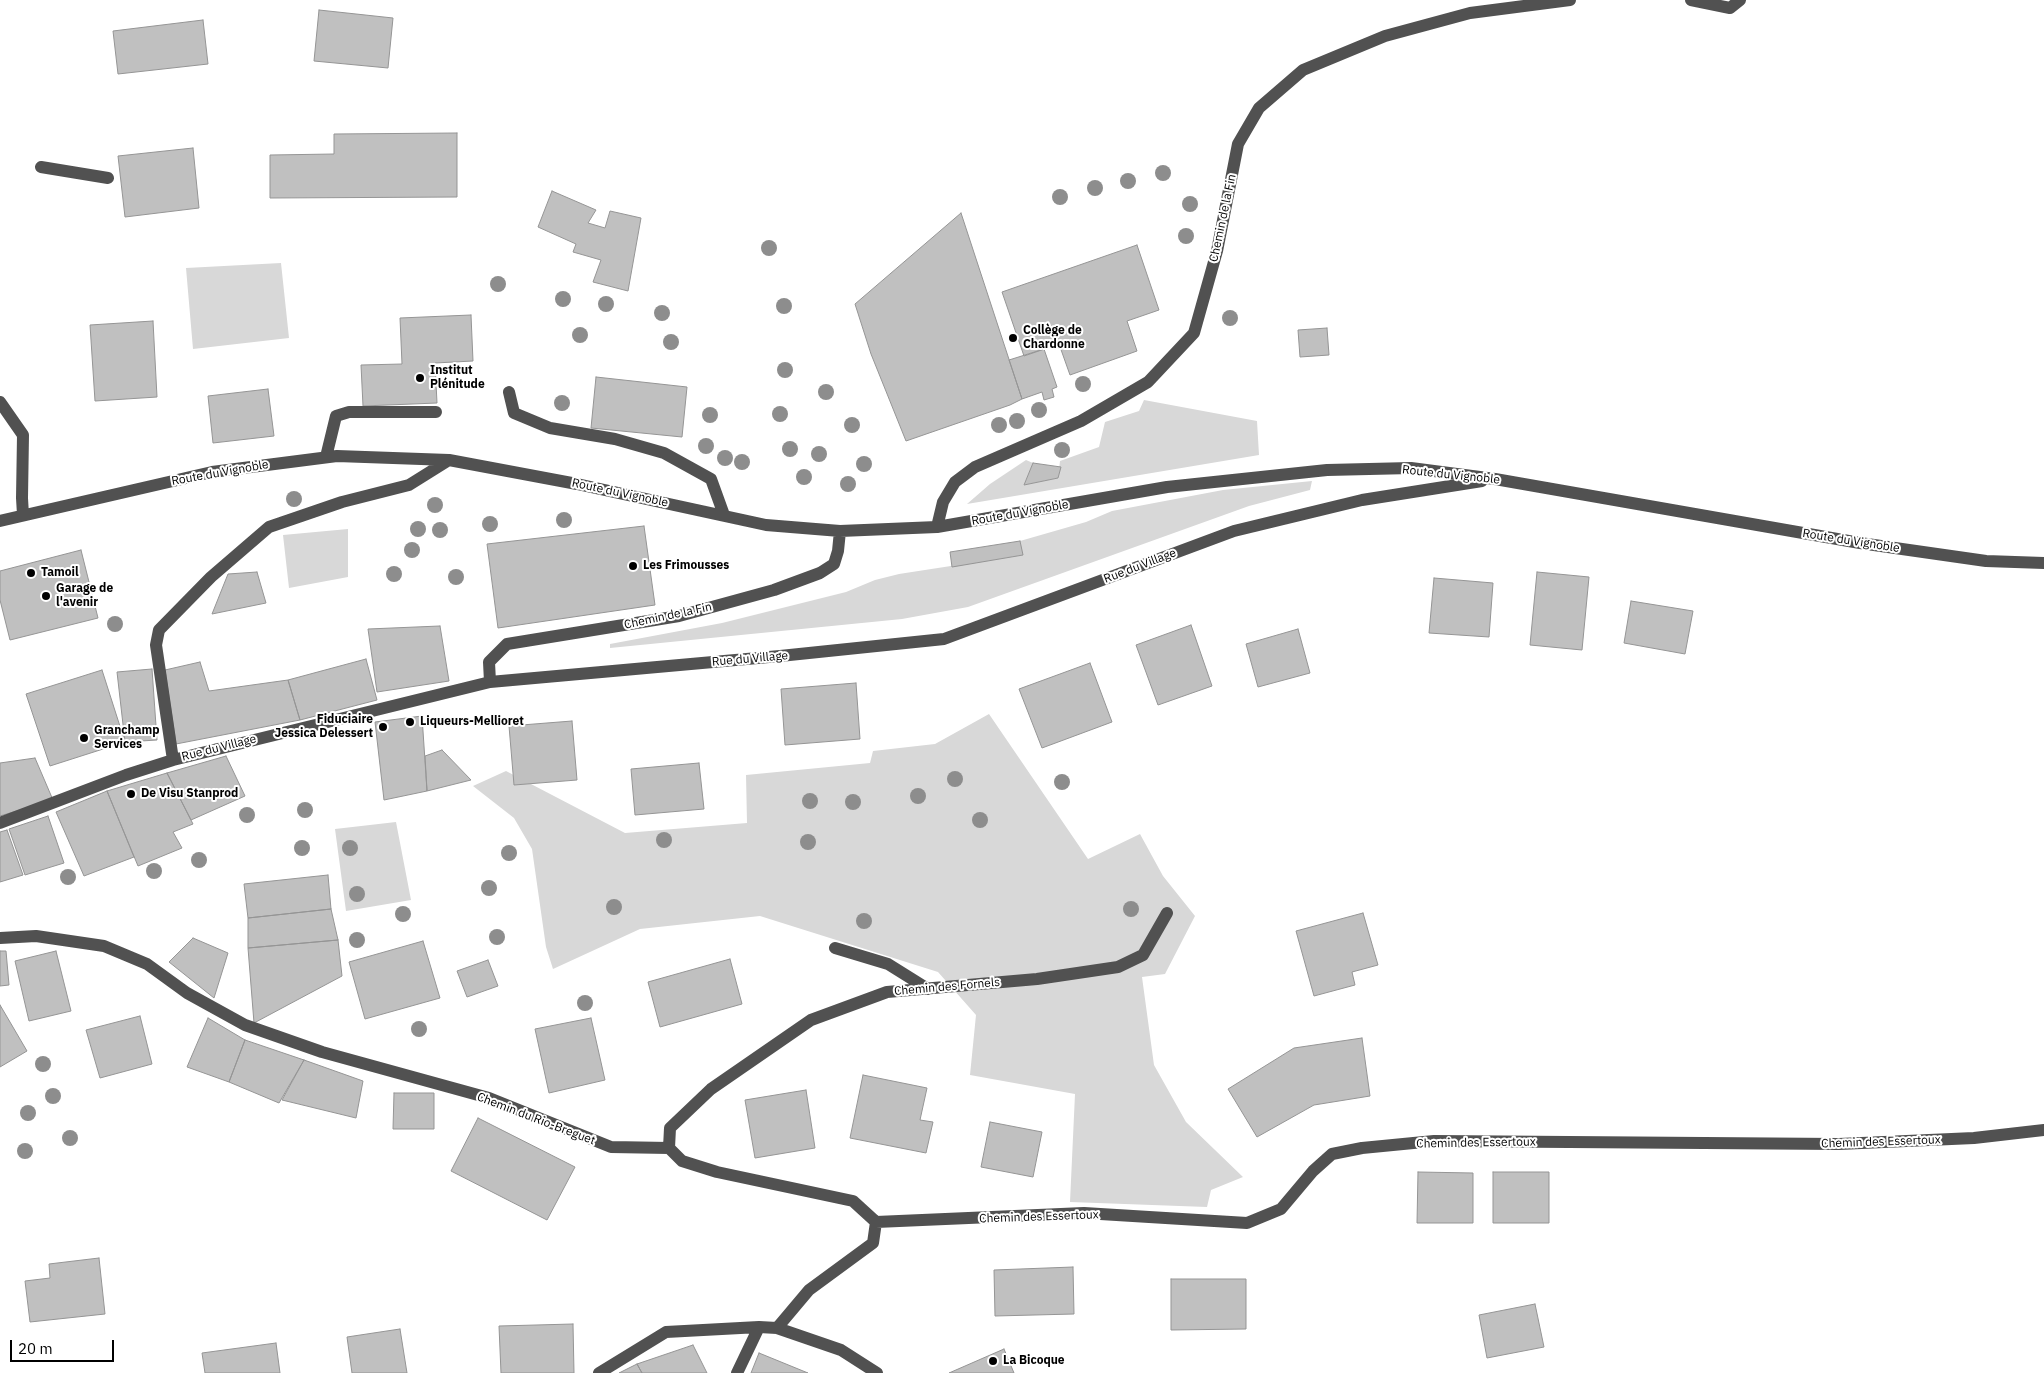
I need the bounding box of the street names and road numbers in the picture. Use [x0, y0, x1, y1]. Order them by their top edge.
street label: Chemin de la Fin [1207, 173, 1239, 263]
street label: Route du Vignoble [170, 457, 270, 489]
street label: Route du Vignoble [1401, 463, 1501, 487]
street label: Route du Vignoble [570, 476, 670, 510]
street label: Route du Vignoble [970, 497, 1070, 529]
street label: Route du Vignoble [1801, 526, 1901, 556]
street label: Rue du Village [1102, 546, 1178, 586]
street label: Chemin de la Fin [623, 600, 713, 632]
street label: Rue du Village [711, 648, 789, 670]
street label: Rue du Village [180, 732, 258, 764]
street label: Chemin des Fornels [893, 975, 1001, 999]
street label: Chemin du Rio-Breguet [475, 1090, 597, 1148]
street label: Chemin des Essertoux [1821, 1133, 1941, 1151]
street label: Chemin des Essertoux [1416, 1135, 1536, 1151]
street label: Chemin des Essertoux [979, 1208, 1099, 1226]

